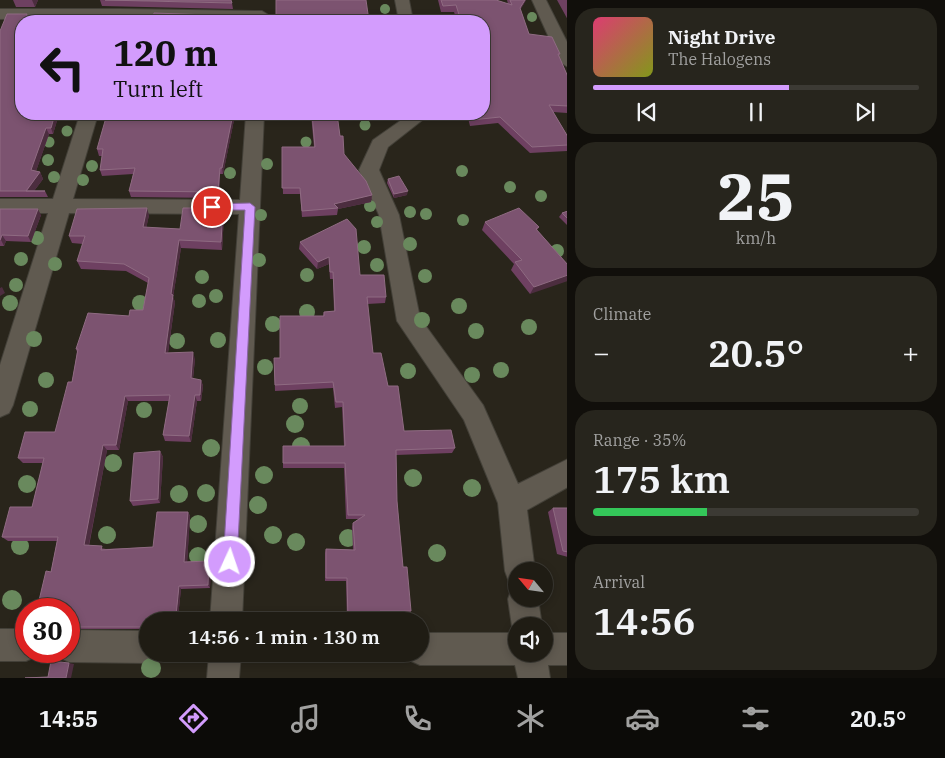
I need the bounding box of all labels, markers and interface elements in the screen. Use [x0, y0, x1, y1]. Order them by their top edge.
text: Night Drive [668, 25, 776, 49]
text: 120 m [113, 30, 218, 76]
icon: left [30, 35, 95, 100]
text: The Halogens [668, 49, 771, 69]
text: Turn left [113, 74, 203, 103]
icon: previous [633, 98, 661, 126]
icon: pause [742, 98, 770, 126]
icon: next [851, 98, 879, 126]
text: 25 [717, 153, 795, 238]
pin [191, 186, 233, 228]
icon: arrive [198, 193, 226, 221]
text: km/h [736, 228, 776, 248]
text: Climate [593, 304, 651, 324]
text: 20.5° [708, 328, 804, 377]
text: − [593, 334, 610, 371]
text: + [902, 334, 919, 371]
text: Range · 35% [593, 430, 686, 450]
text: 175 km [593, 454, 730, 503]
position arrow [203, 535, 255, 587]
north arrow [508, 562, 552, 608]
map controls [508, 562, 553, 662]
text: Arrival [593, 572, 645, 592]
text: 14:56 [593, 596, 696, 645]
speed limit sign: 30 [15, 598, 80, 663]
button: sound [508, 617, 553, 662]
text: 14:56 · 1 min · 130 m [188, 625, 380, 649]
icon: directions [176, 701, 211, 736]
icon: music [288, 701, 323, 736]
icon: phone [400, 701, 435, 736]
icon: climate [513, 701, 548, 736]
icon: car [625, 701, 660, 736]
icon: filters [738, 701, 773, 736]
text: 14:55 [39, 704, 98, 733]
text: 20.5° [850, 704, 906, 733]

